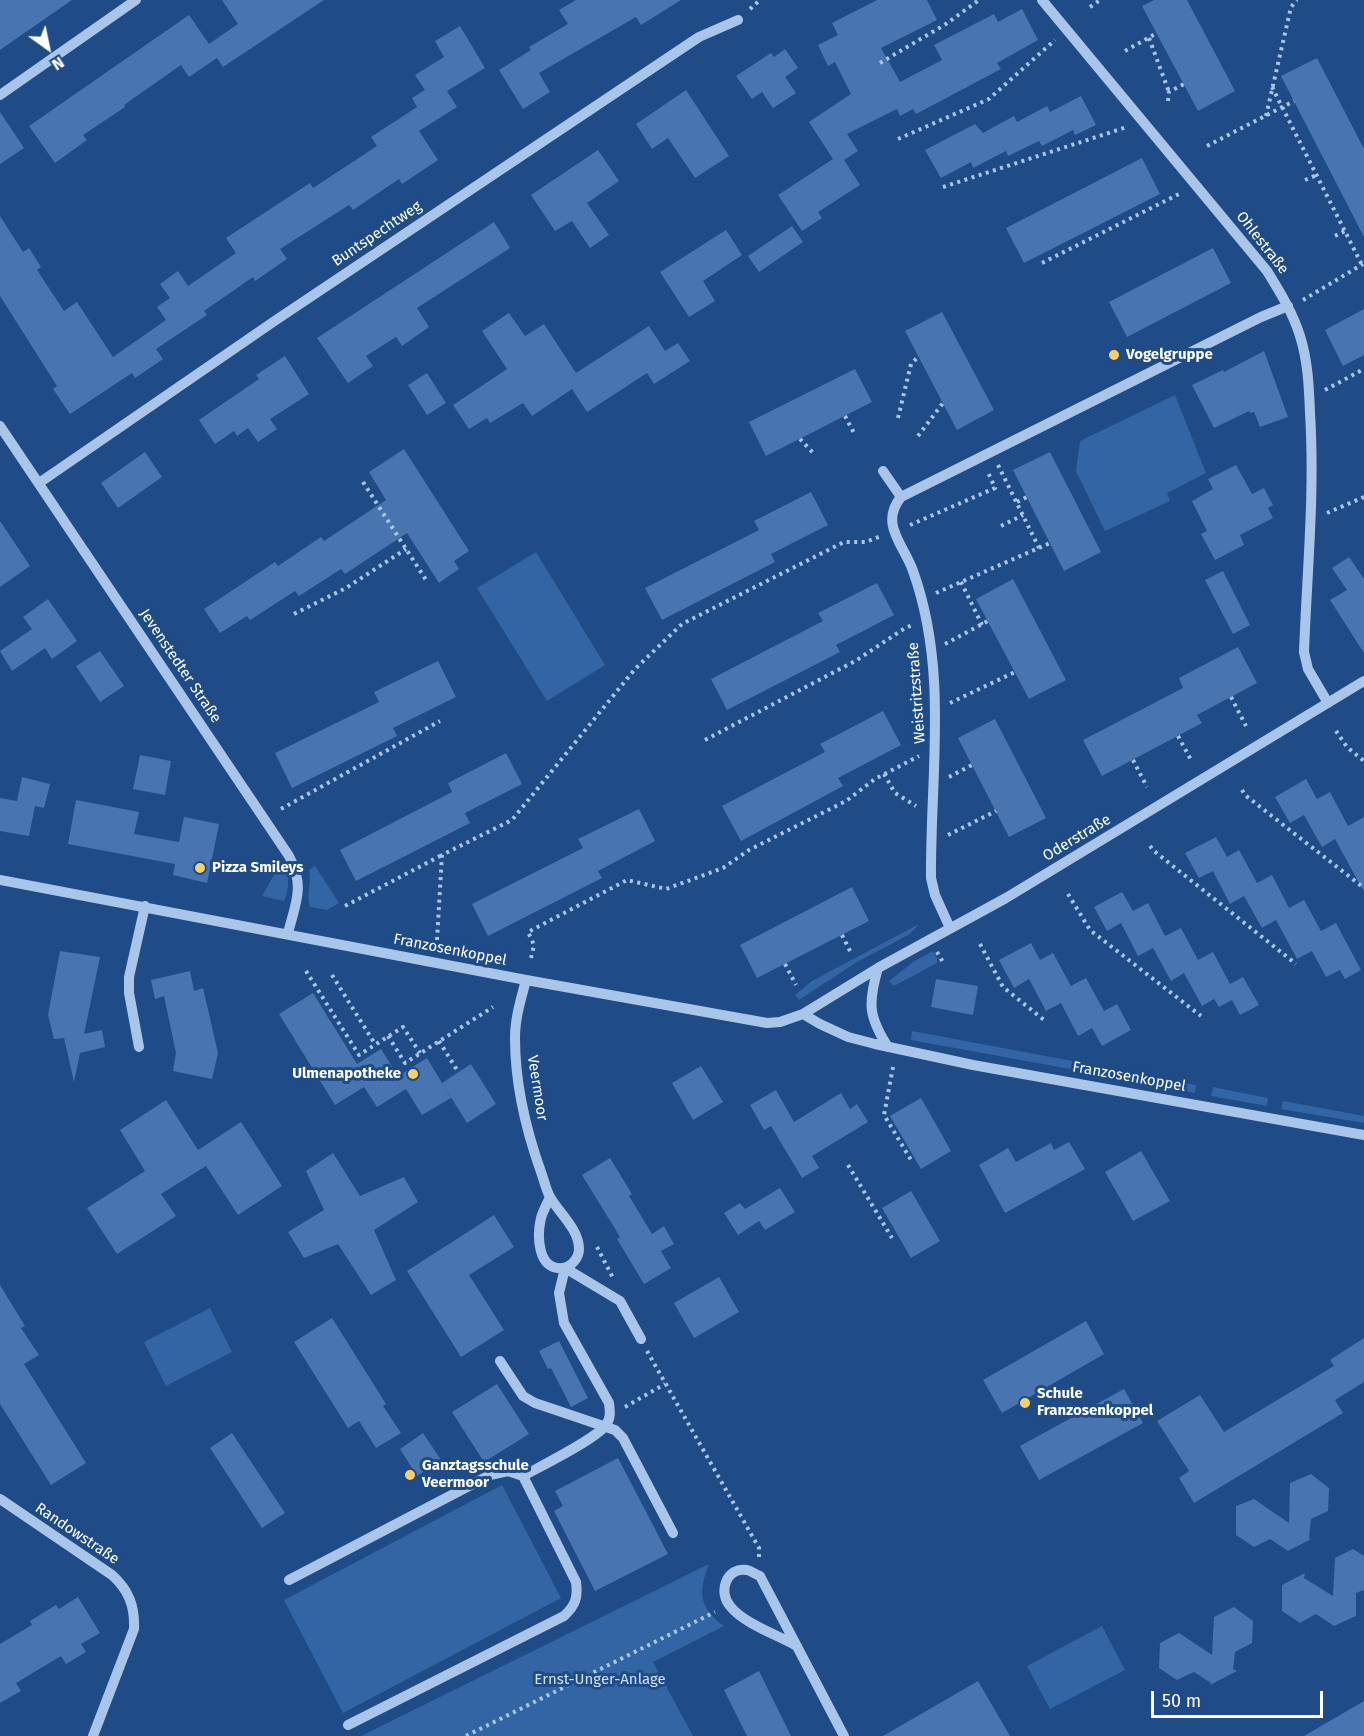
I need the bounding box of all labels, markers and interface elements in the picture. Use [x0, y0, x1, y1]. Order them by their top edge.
north arrow [18, 18, 78, 78]
text: N [48, 53, 68, 74]
street label: Buntspechtweg [329, 197, 425, 271]
street label: Ohlestraße [1232, 208, 1292, 278]
place label: Vogelgruppe [1126, 346, 1213, 364]
marker: Vogelgruppe [1107, 348, 1121, 362]
street label: Jevenstedter Straße [135, 606, 225, 726]
street label: Weistritzstraße [904, 642, 930, 744]
street label: Oderstraße [1040, 811, 1114, 865]
place label: Pizza Smileys [212, 859, 303, 877]
marker: Pizza Smileys [193, 861, 207, 875]
street label: Franzosenkoppel [392, 930, 508, 970]
street label: Veermoor [523, 1054, 551, 1122]
street label: Franzosenkoppel [1071, 1058, 1187, 1096]
place label: Ulmenapotheke [292, 1065, 401, 1083]
marker: Ulmenapotheke [406, 1067, 420, 1081]
place label: Schule Franzosenkoppel [1037, 1385, 1153, 1420]
marker: Schule Franzosenkoppel [1018, 1396, 1032, 1410]
place label: Ganztagsschule Veermoor [422, 1457, 529, 1492]
marker: Ganztagsschule Veermoor [403, 1468, 417, 1482]
street label: Randowstraße [32, 1499, 122, 1569]
park label: Ernst-Unger-Anlage [534, 1671, 666, 1689]
scale bar [1154, 1679, 1326, 1717]
text: 50 m [1162, 1690, 1201, 1712]

